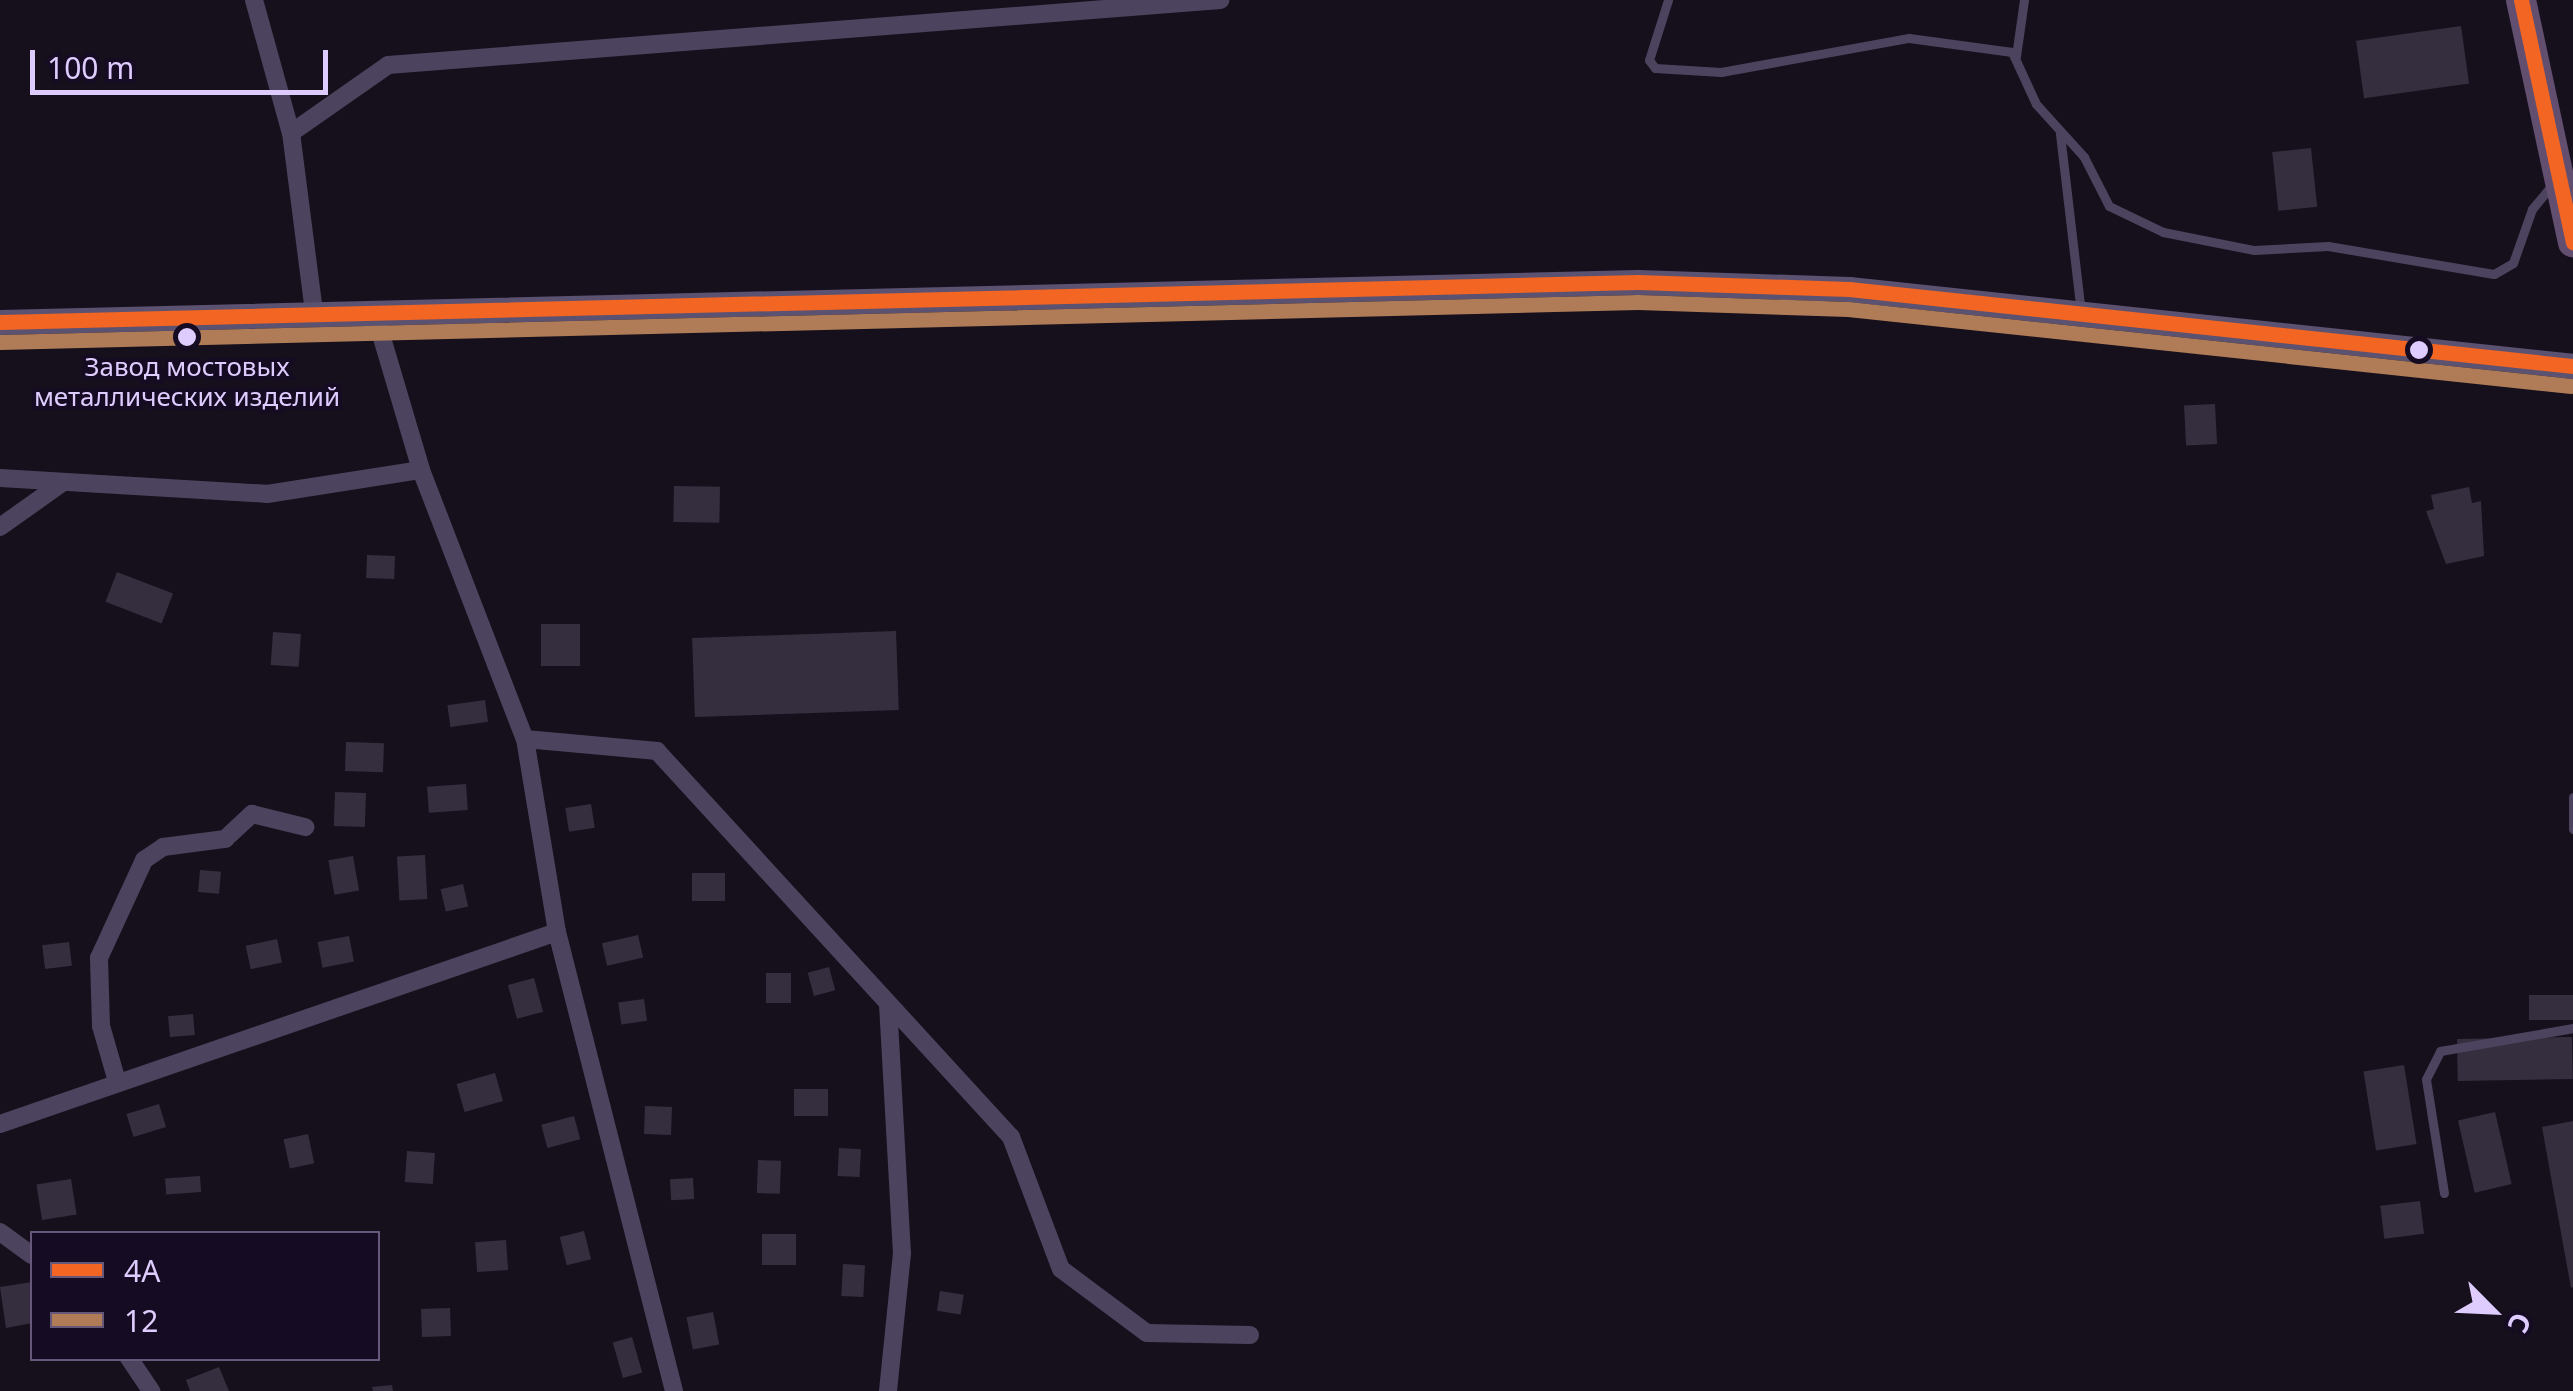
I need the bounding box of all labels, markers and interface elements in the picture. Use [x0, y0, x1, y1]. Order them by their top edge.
scale bar [35, 30, 332, 92]
text: 100 m [47, 47, 134, 88]
marker: Завод мостовых металлических изделий [177, 327, 197, 347]
unlabelled marker [2409, 340, 2429, 360]
place label: Завод мостовых металлических изделий [34, 351, 340, 412]
legend [30, 1231, 380, 1361]
text: 4А [124, 1250, 160, 1291]
north arrow [2443, 1261, 2543, 1361]
text: 12 [124, 1300, 158, 1341]
text: С [2499, 1307, 2541, 1339]

